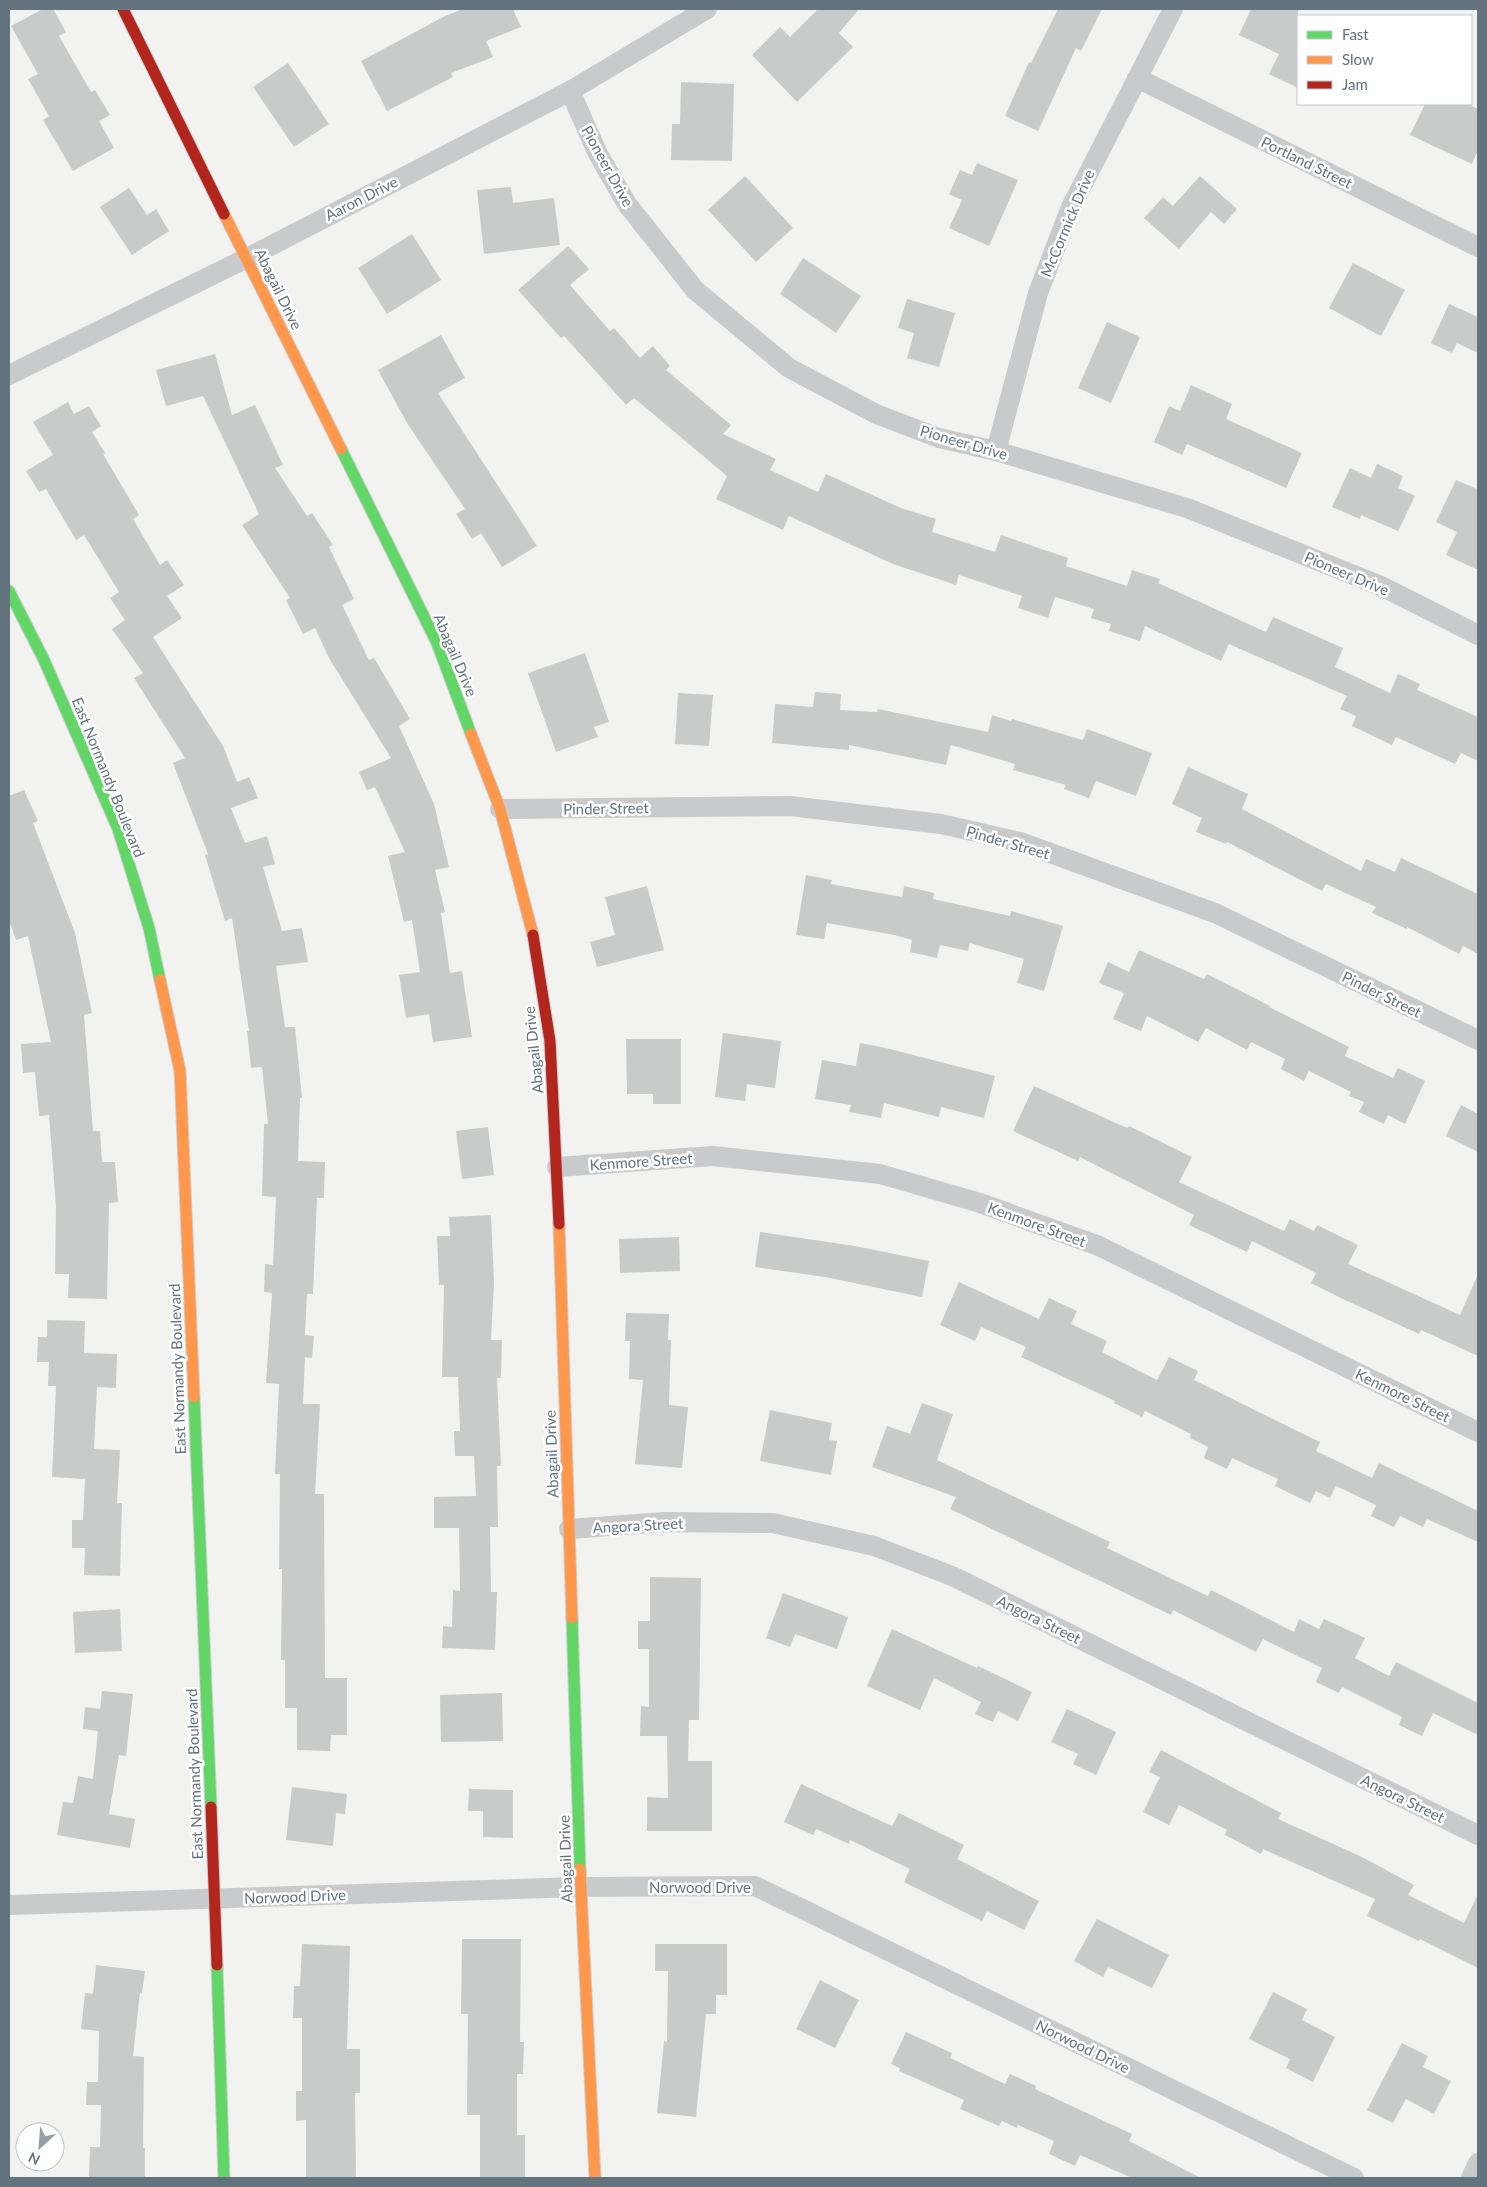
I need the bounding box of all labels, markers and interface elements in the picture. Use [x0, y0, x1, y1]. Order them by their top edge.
legend [1297, 15, 1472, 105]
text: Fast [1342, 25, 1369, 43]
text: Slow [1342, 50, 1374, 68]
text: Jam [1342, 75, 1368, 93]
street label: Pioneer Drive [578, 122, 638, 210]
street label: Portland Street [1259, 132, 1356, 192]
street label: McCormick Drive [1036, 167, 1098, 279]
street label: Aaron Drive [322, 172, 400, 224]
street label: Abagail Drive [252, 246, 306, 333]
street label: Pioneer Drive [918, 421, 1010, 463]
street label: Pioneer Drive [1302, 547, 1392, 599]
street label: Abagail Drive [431, 611, 482, 699]
street label: East Normandy Boulevard [69, 694, 149, 860]
street label: Pinder Street [563, 798, 650, 818]
street label: Pinder Street [964, 822, 1052, 863]
street label: Pinder Street [1340, 967, 1425, 1021]
street label: Abagail Drive [519, 1005, 547, 1095]
street label: Kenmore Street [589, 1148, 694, 1174]
street label: Kenmore Street [986, 1198, 1089, 1250]
street label: East Normandy Boulevard [165, 1283, 189, 1455]
street label: Kenmore Street [1353, 1364, 1454, 1426]
street label: Abagail Drive [540, 1410, 562, 1498]
street label: Angora Street [592, 1514, 684, 1536]
street label: Angora Street [994, 1591, 1084, 1647]
street label: East Normandy Boulevard [182, 1688, 206, 1860]
street label: Angora Street [1358, 1770, 1448, 1826]
street label: Abagail Drive [554, 1815, 576, 1903]
street label: Norwood Drive [649, 1878, 751, 1896]
street label: Norwood Drive [244, 1885, 346, 1907]
street label: Norwood Drive [1033, 2016, 1133, 2076]
north arrow [15, 2122, 65, 2172]
text: N [26, 2149, 43, 2169]

